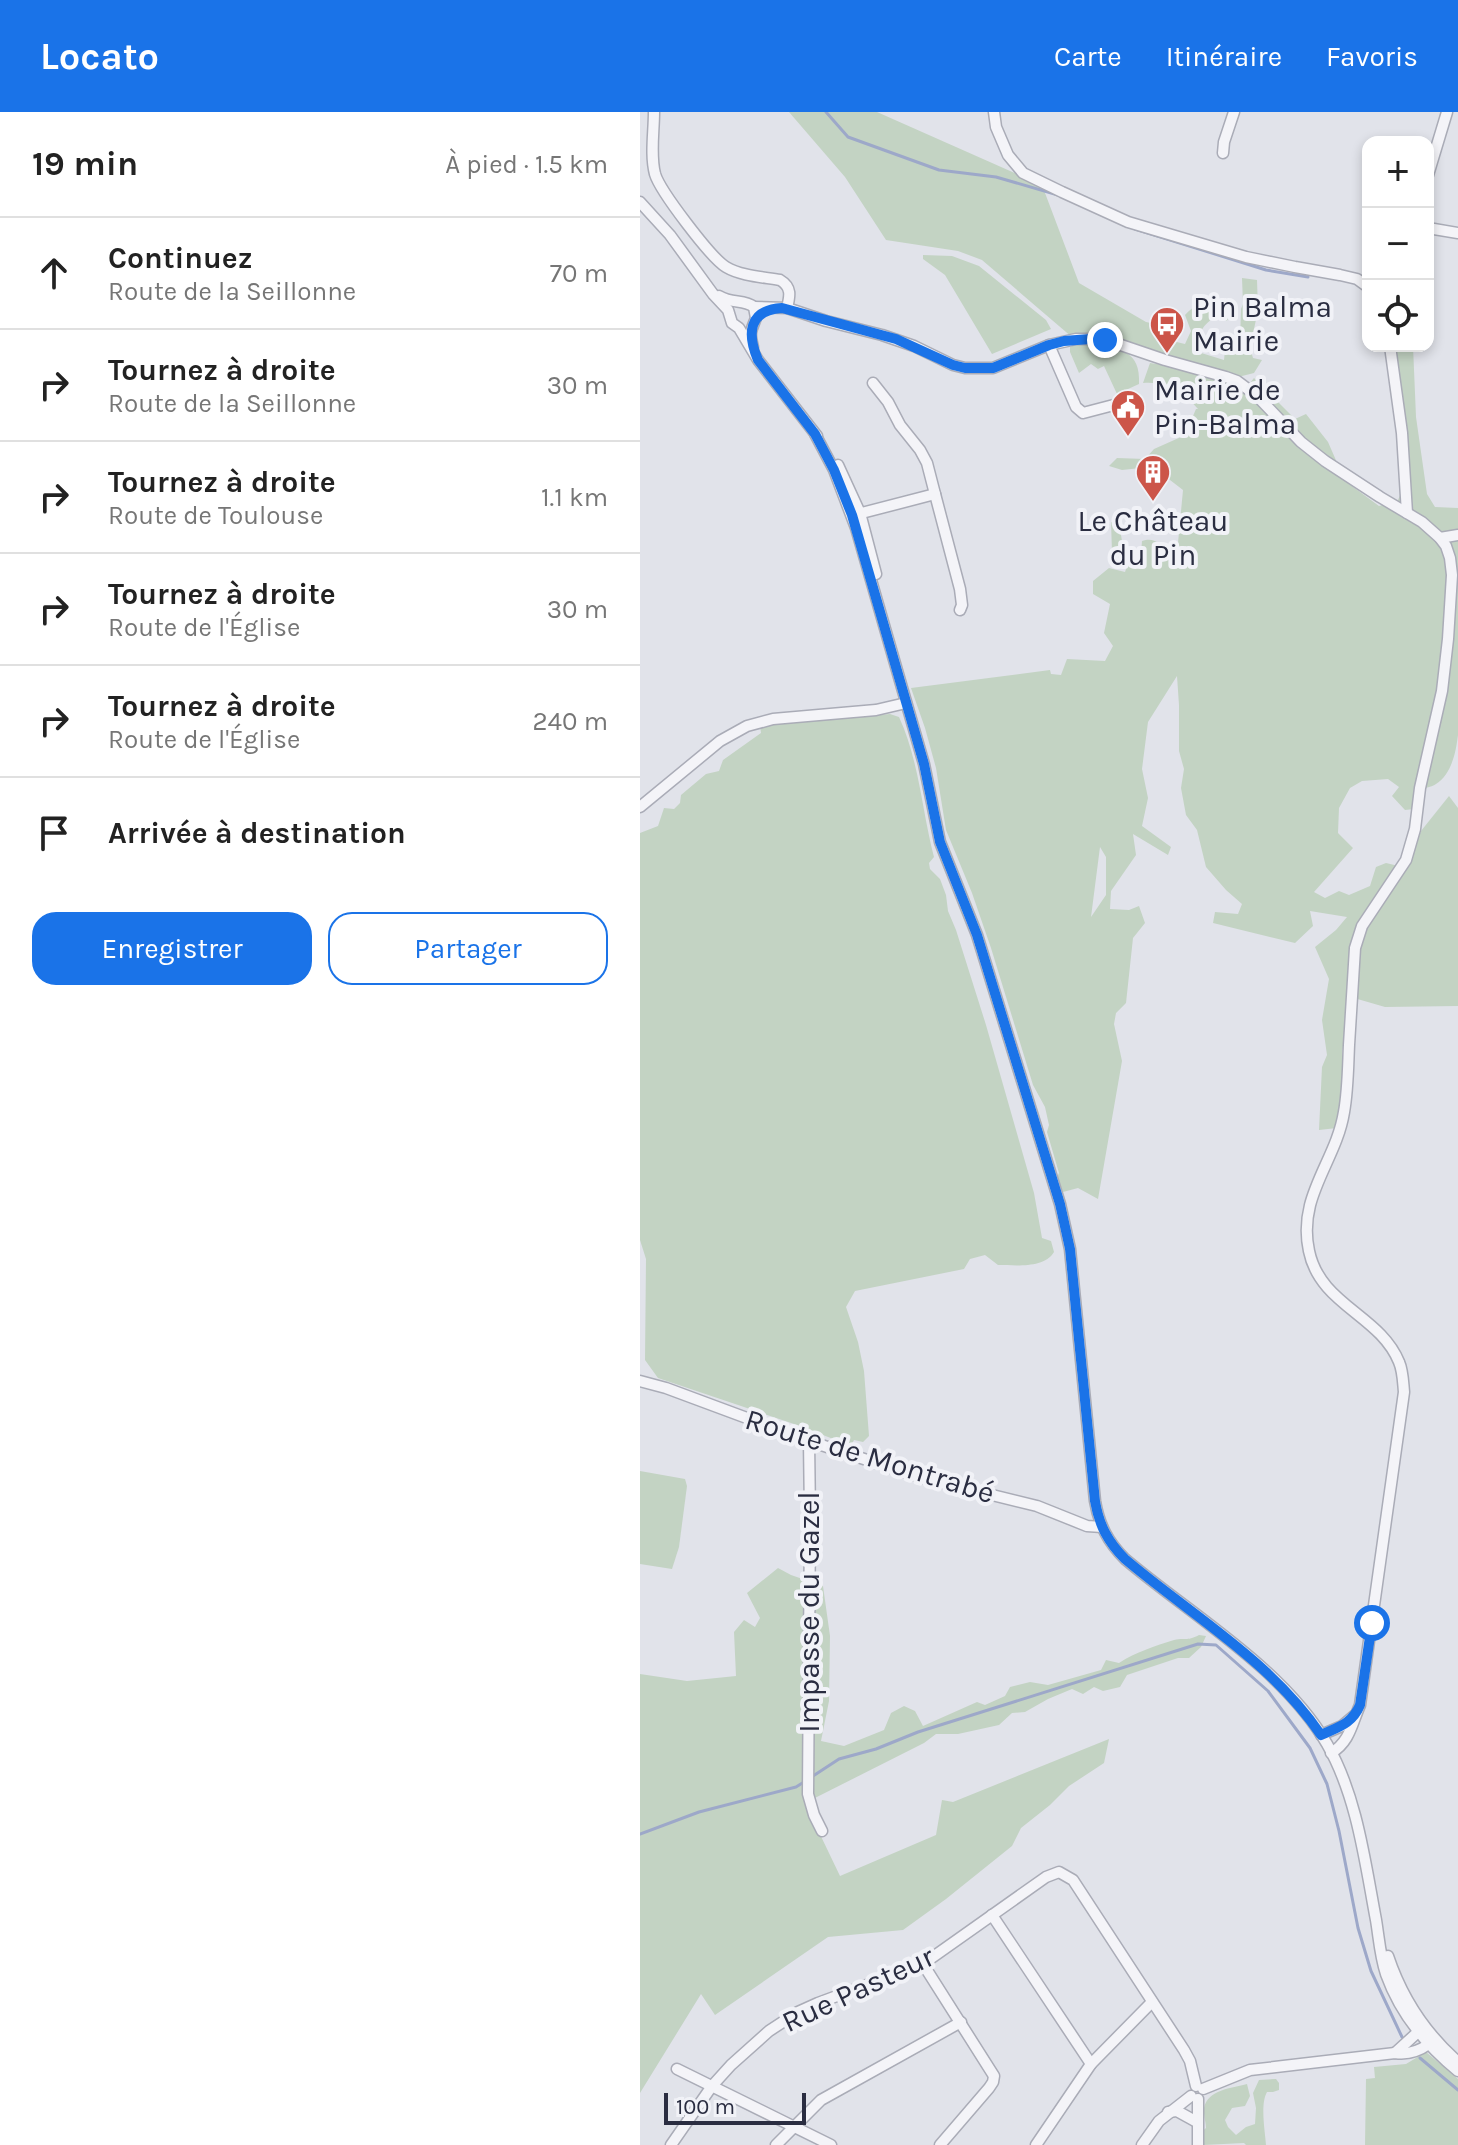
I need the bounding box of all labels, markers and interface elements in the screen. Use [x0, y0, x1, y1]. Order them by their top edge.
text: Locato [40, 34, 159, 79]
text: Carte [1054, 40, 1122, 73]
text: Itinéraire [1166, 40, 1282, 73]
text: Favoris [1326, 40, 1418, 73]
map controls [1362, 136, 1434, 352]
button: + [1362, 136, 1434, 208]
text: 19 min [32, 144, 138, 184]
text: À pied · 1.5 km [445, 149, 608, 180]
button: − [1362, 208, 1434, 280]
text: Continuez [108, 240, 253, 276]
icon: ahead [32, 251, 76, 295]
text: 70 m [550, 258, 608, 289]
text: Route de la Seillonne [108, 276, 356, 307]
button: locate [1362, 280, 1434, 352]
place label: Pin Balma Mairie [1193, 289, 1332, 359]
bus stop icon: Pin Balma Mairie [1148, 305, 1186, 355]
route end [1087, 322, 1123, 358]
text: Tournez à droite [108, 352, 336, 388]
icon: right [32, 363, 76, 407]
text: 30 m [547, 370, 608, 401]
place label: Mairie de Pin-Balma [1154, 372, 1296, 442]
text: Route de la Seillonne [108, 388, 356, 419]
public building icon: Mairie de Pin-Balma [1109, 388, 1147, 438]
building icon: Le Château du Pin [1134, 453, 1172, 503]
text: Tournez à droite [108, 464, 336, 500]
icon: right [32, 475, 76, 519]
text: 1.1 km [541, 482, 608, 513]
text: Route de Toulouse [108, 500, 323, 531]
place label: Le Château du Pin [1078, 503, 1228, 573]
text: Tournez à droite [108, 576, 336, 612]
icon: right [32, 587, 76, 631]
text: 30 m [547, 594, 608, 625]
text: Route de l'Église [108, 612, 300, 643]
text: Tournez à droite [108, 688, 336, 724]
icon: right [32, 699, 76, 743]
text: 240 m [532, 706, 608, 737]
text: Route de l'Église [108, 724, 300, 755]
icon: arrive [32, 811, 76, 855]
text: Arrivée à destination [108, 815, 406, 851]
button: Enregistrer [32, 912, 312, 985]
button: Partager [328, 912, 608, 985]
street label: Route de Montrabé [741, 1401, 999, 1511]
street label: Impasse du Gazel [791, 1491, 827, 1733]
route start [1354, 1605, 1390, 1641]
street label: Rue Pasteur [776, 1938, 940, 2040]
scale bar [664, 2089, 806, 2125]
text: 100 m [676, 2094, 735, 2120]

